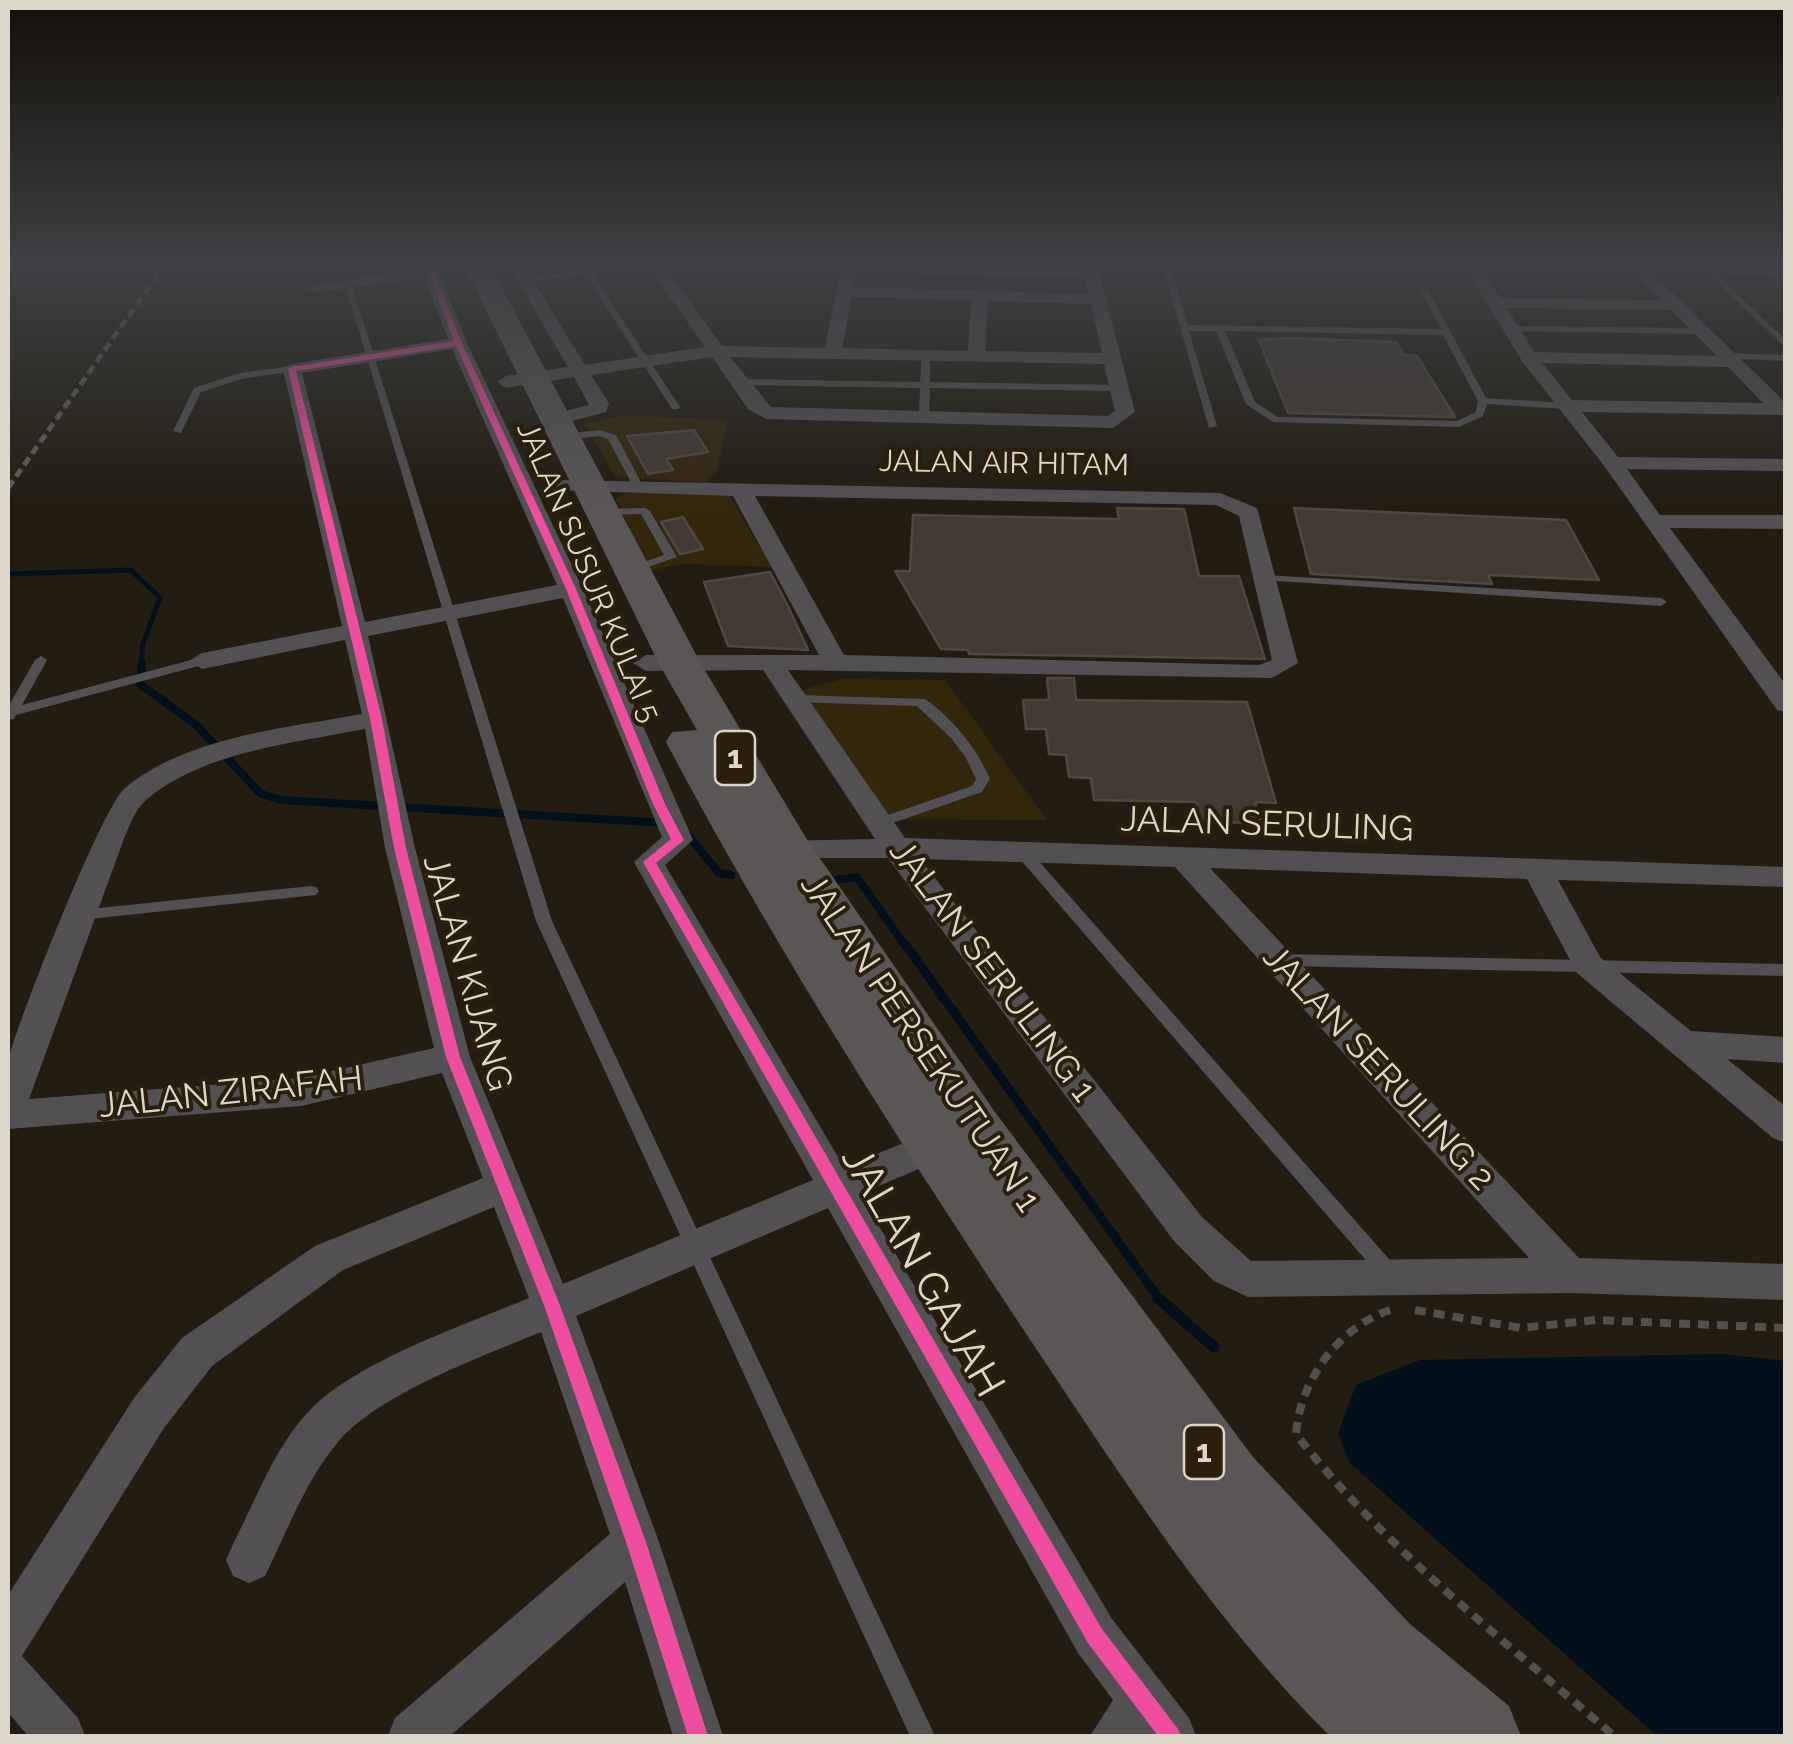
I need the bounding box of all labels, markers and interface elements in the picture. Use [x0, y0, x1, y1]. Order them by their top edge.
street label: JALAN SUSUR KULAI 5 [508, 416, 668, 728]
street label: JALAN AIR HITAM [879, 444, 1129, 484]
road number: 1 [715, 731, 755, 785]
street label: JALAN SERULING [1120, 799, 1414, 851]
street label: JALAN SERULING 1 [880, 832, 1104, 1110]
street label: JALAN KIJANG [413, 850, 521, 1096]
street label: JALAN PERSEKUTUAN 1 [791, 866, 1049, 1220]
street label: JALAN SERULING 2 [1253, 937, 1503, 1199]
street label: JALAN ZIRAFAH [97, 1058, 365, 1128]
street label: JALAN GAJAH [830, 1138, 1014, 1406]
road number: 1 [1184, 1425, 1224, 1479]

